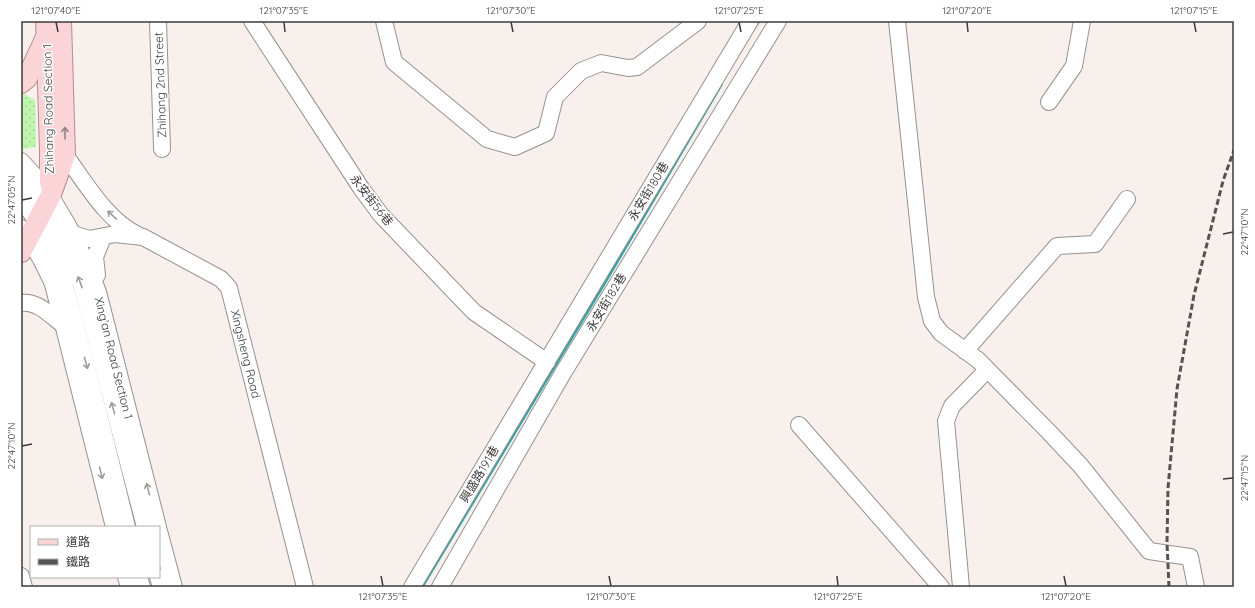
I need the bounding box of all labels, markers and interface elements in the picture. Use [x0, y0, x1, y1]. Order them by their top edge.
text: 121°07'40"E [31, 4, 81, 17]
text: 121°07'35"E [260, 4, 309, 17]
text: 121°07'30"E [486, 4, 536, 17]
text: 121°07'25"E [714, 4, 764, 17]
text: 121°07'20"E [942, 4, 992, 17]
text: 121°07'15"E [1170, 4, 1218, 17]
street label: Zhihang 2nd Street [151, 32, 169, 138]
street label: Zhihang Road Section 1 [39, 44, 57, 174]
one-way arrow [61, 127, 69, 140]
street label: 永安街180巷 [625, 159, 671, 223]
street label: 永安街56巷 [347, 171, 397, 229]
text: 22°47'05"N [5, 176, 18, 224]
text: 22°47'10"N [1238, 208, 1251, 256]
one-way arrow [107, 210, 117, 220]
street label: 永安街182巷 [583, 270, 629, 334]
one-way arrow [76, 276, 83, 289]
street label: Xing’an Road Section 1 [92, 295, 136, 421]
street label: Xingsheng Road [228, 308, 264, 400]
one-way arrow [83, 356, 90, 369]
one-way arrow [109, 402, 116, 415]
text: 22°47'10"N [5, 422, 18, 470]
street label: 興盛路191巷 [456, 443, 502, 505]
text: 22°47'15"N [1238, 455, 1251, 501]
one-way arrow [97, 466, 105, 479]
one-way arrow [144, 483, 151, 496]
legend [30, 526, 160, 578]
text: 道路 [66, 534, 90, 549]
text: 鐵路 [66, 554, 90, 569]
text: 121°07'35"E [359, 590, 408, 603]
text: 121°07'30"E [586, 590, 636, 603]
text: 121°07'25"E [813, 590, 863, 603]
text: 121°07'20"E [1041, 590, 1091, 603]

